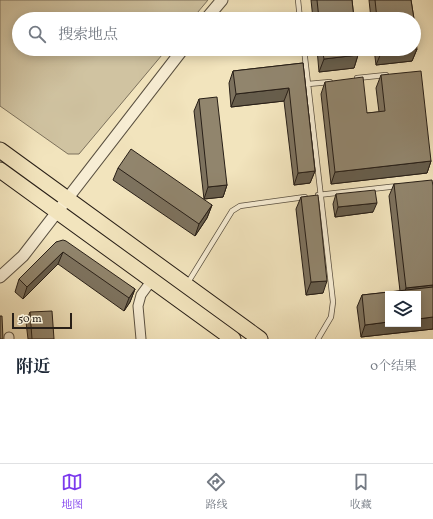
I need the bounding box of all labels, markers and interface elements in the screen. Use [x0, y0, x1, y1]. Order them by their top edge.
search box [12, 12, 421, 56]
icon: search [26, 23, 48, 45]
text: 搜索地点 [58, 25, 118, 46]
map controls [385, 291, 421, 327]
button: layers [385, 291, 421, 327]
scale bar [12, 311, 72, 330]
text: 50 m [18, 312, 42, 327]
text: 附近 [16, 356, 50, 379]
text: 0个结果 [370, 358, 417, 376]
tab: 地图 [61, 471, 83, 513]
tab: 路线 [205, 471, 227, 513]
tab: 收藏 [350, 471, 372, 513]

